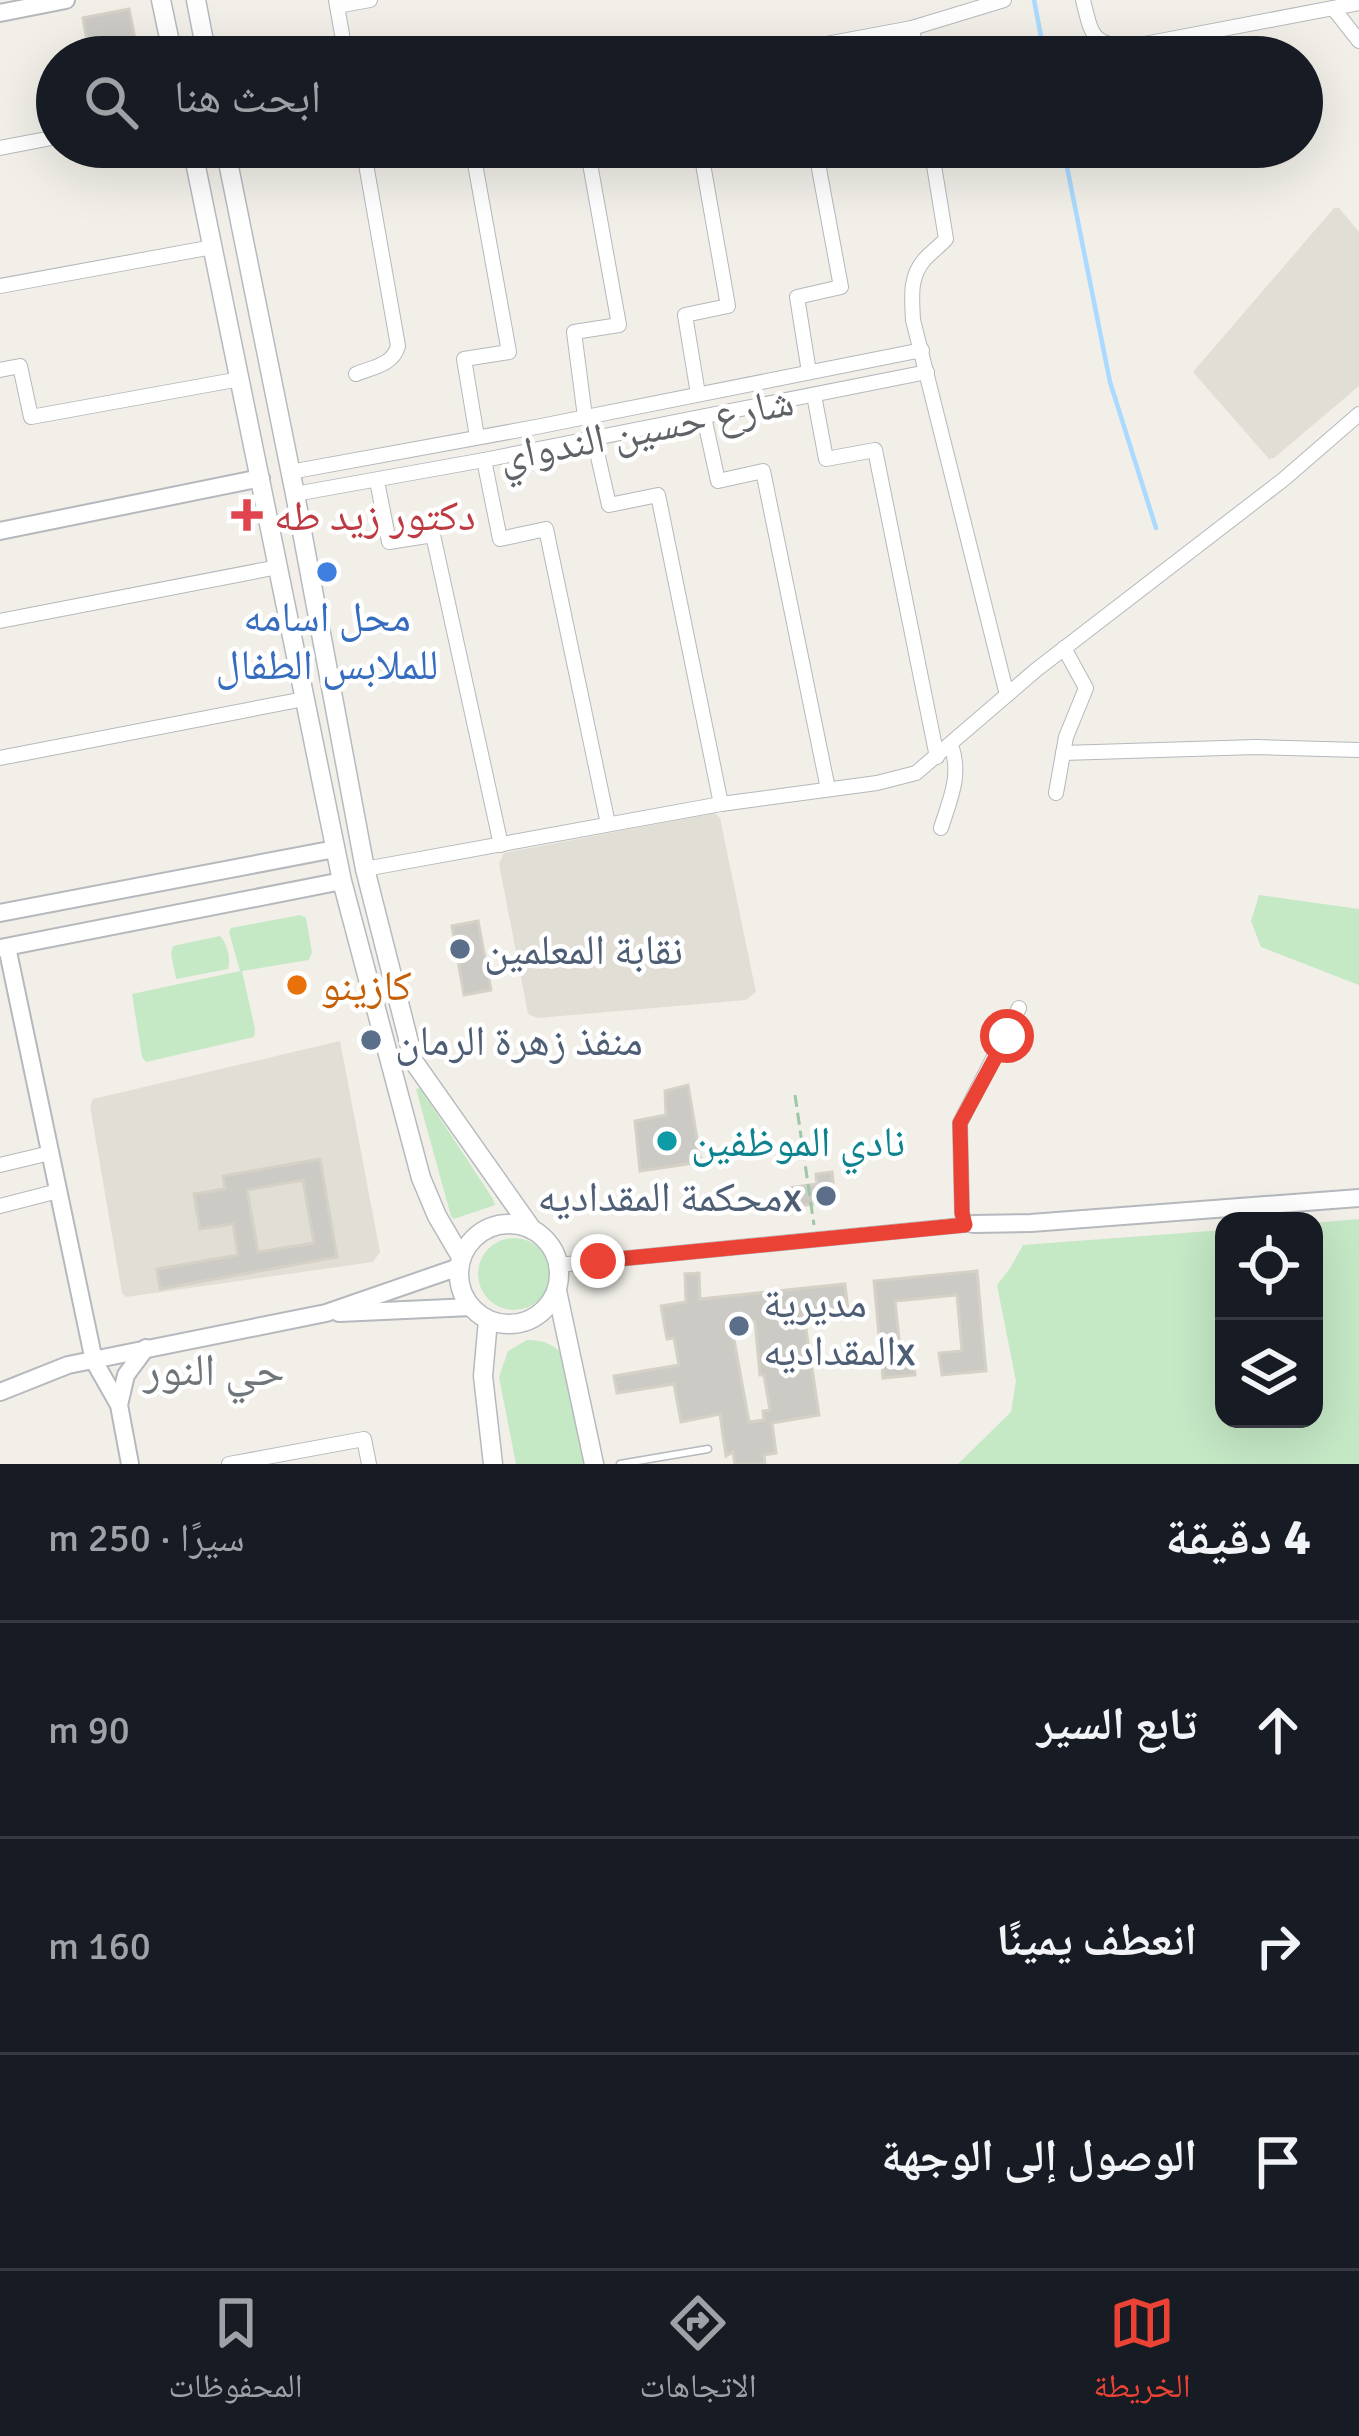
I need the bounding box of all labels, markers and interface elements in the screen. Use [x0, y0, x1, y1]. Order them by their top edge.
search box [36, 36, 1323, 168]
icon: search [78, 69, 144, 135]
text: ابحث هنا [174, 70, 321, 125]
street label: شارع حسين الندواي [495, 376, 799, 490]
place label: دكتور زيد طه [274, 491, 476, 542]
marker: دكتور زيد طه [231, 499, 263, 531]
marker: محل اسامه للملابس الطفال [314, 559, 340, 585]
place label: محل اسامه للملابس الطفال [216, 592, 438, 691]
place label: نقابة المعلمين [484, 925, 683, 976]
marker: نقابة المعلمين [447, 936, 473, 962]
place label: كازينو [321, 961, 412, 1012]
marker: كازينو [284, 972, 310, 998]
route start [980, 1009, 1034, 1063]
place label: منفذ زهرة الرمان [395, 1016, 643, 1067]
marker: منفذ زهرة الرمان [358, 1027, 384, 1053]
place label: نادي الموظفين [691, 1117, 905, 1175]
marker: نادي الموظفين [654, 1128, 680, 1154]
place label: محكمة المقداديهx [538, 1172, 802, 1223]
marker: محكمة المقداديهx [813, 1183, 839, 1209]
map controls [1215, 1212, 1323, 1428]
button: locate [1215, 1212, 1323, 1320]
route end [571, 1234, 625, 1288]
place label: مديرية المقداديهx [763, 1278, 916, 1377]
marker: مديرية المقداديهx [726, 1313, 752, 1339]
button: layers [1215, 1320, 1323, 1428]
district label: حي النور [142, 1343, 285, 1405]
text: 4 دقيقة [1165, 1506, 1311, 1569]
text: سيرًا · 250 m [48, 1514, 245, 1562]
text: تابع السير [1037, 1697, 1197, 1752]
icon: ahead [1245, 1697, 1311, 1763]
text: 90 m [48, 1706, 130, 1754]
text: انعطف يمينًا [996, 1913, 1197, 1968]
icon: right [1245, 1913, 1311, 1979]
text: 160 m [48, 1922, 151, 1970]
text: الوصول إلى الوجهة [881, 2129, 1197, 2184]
icon: arrive [1245, 2129, 1311, 2195]
tab: المحفوظات [168, 2290, 303, 2418]
tab: الاتجاهات [639, 2290, 757, 2418]
tab: الخريطة [1093, 2290, 1191, 2418]

